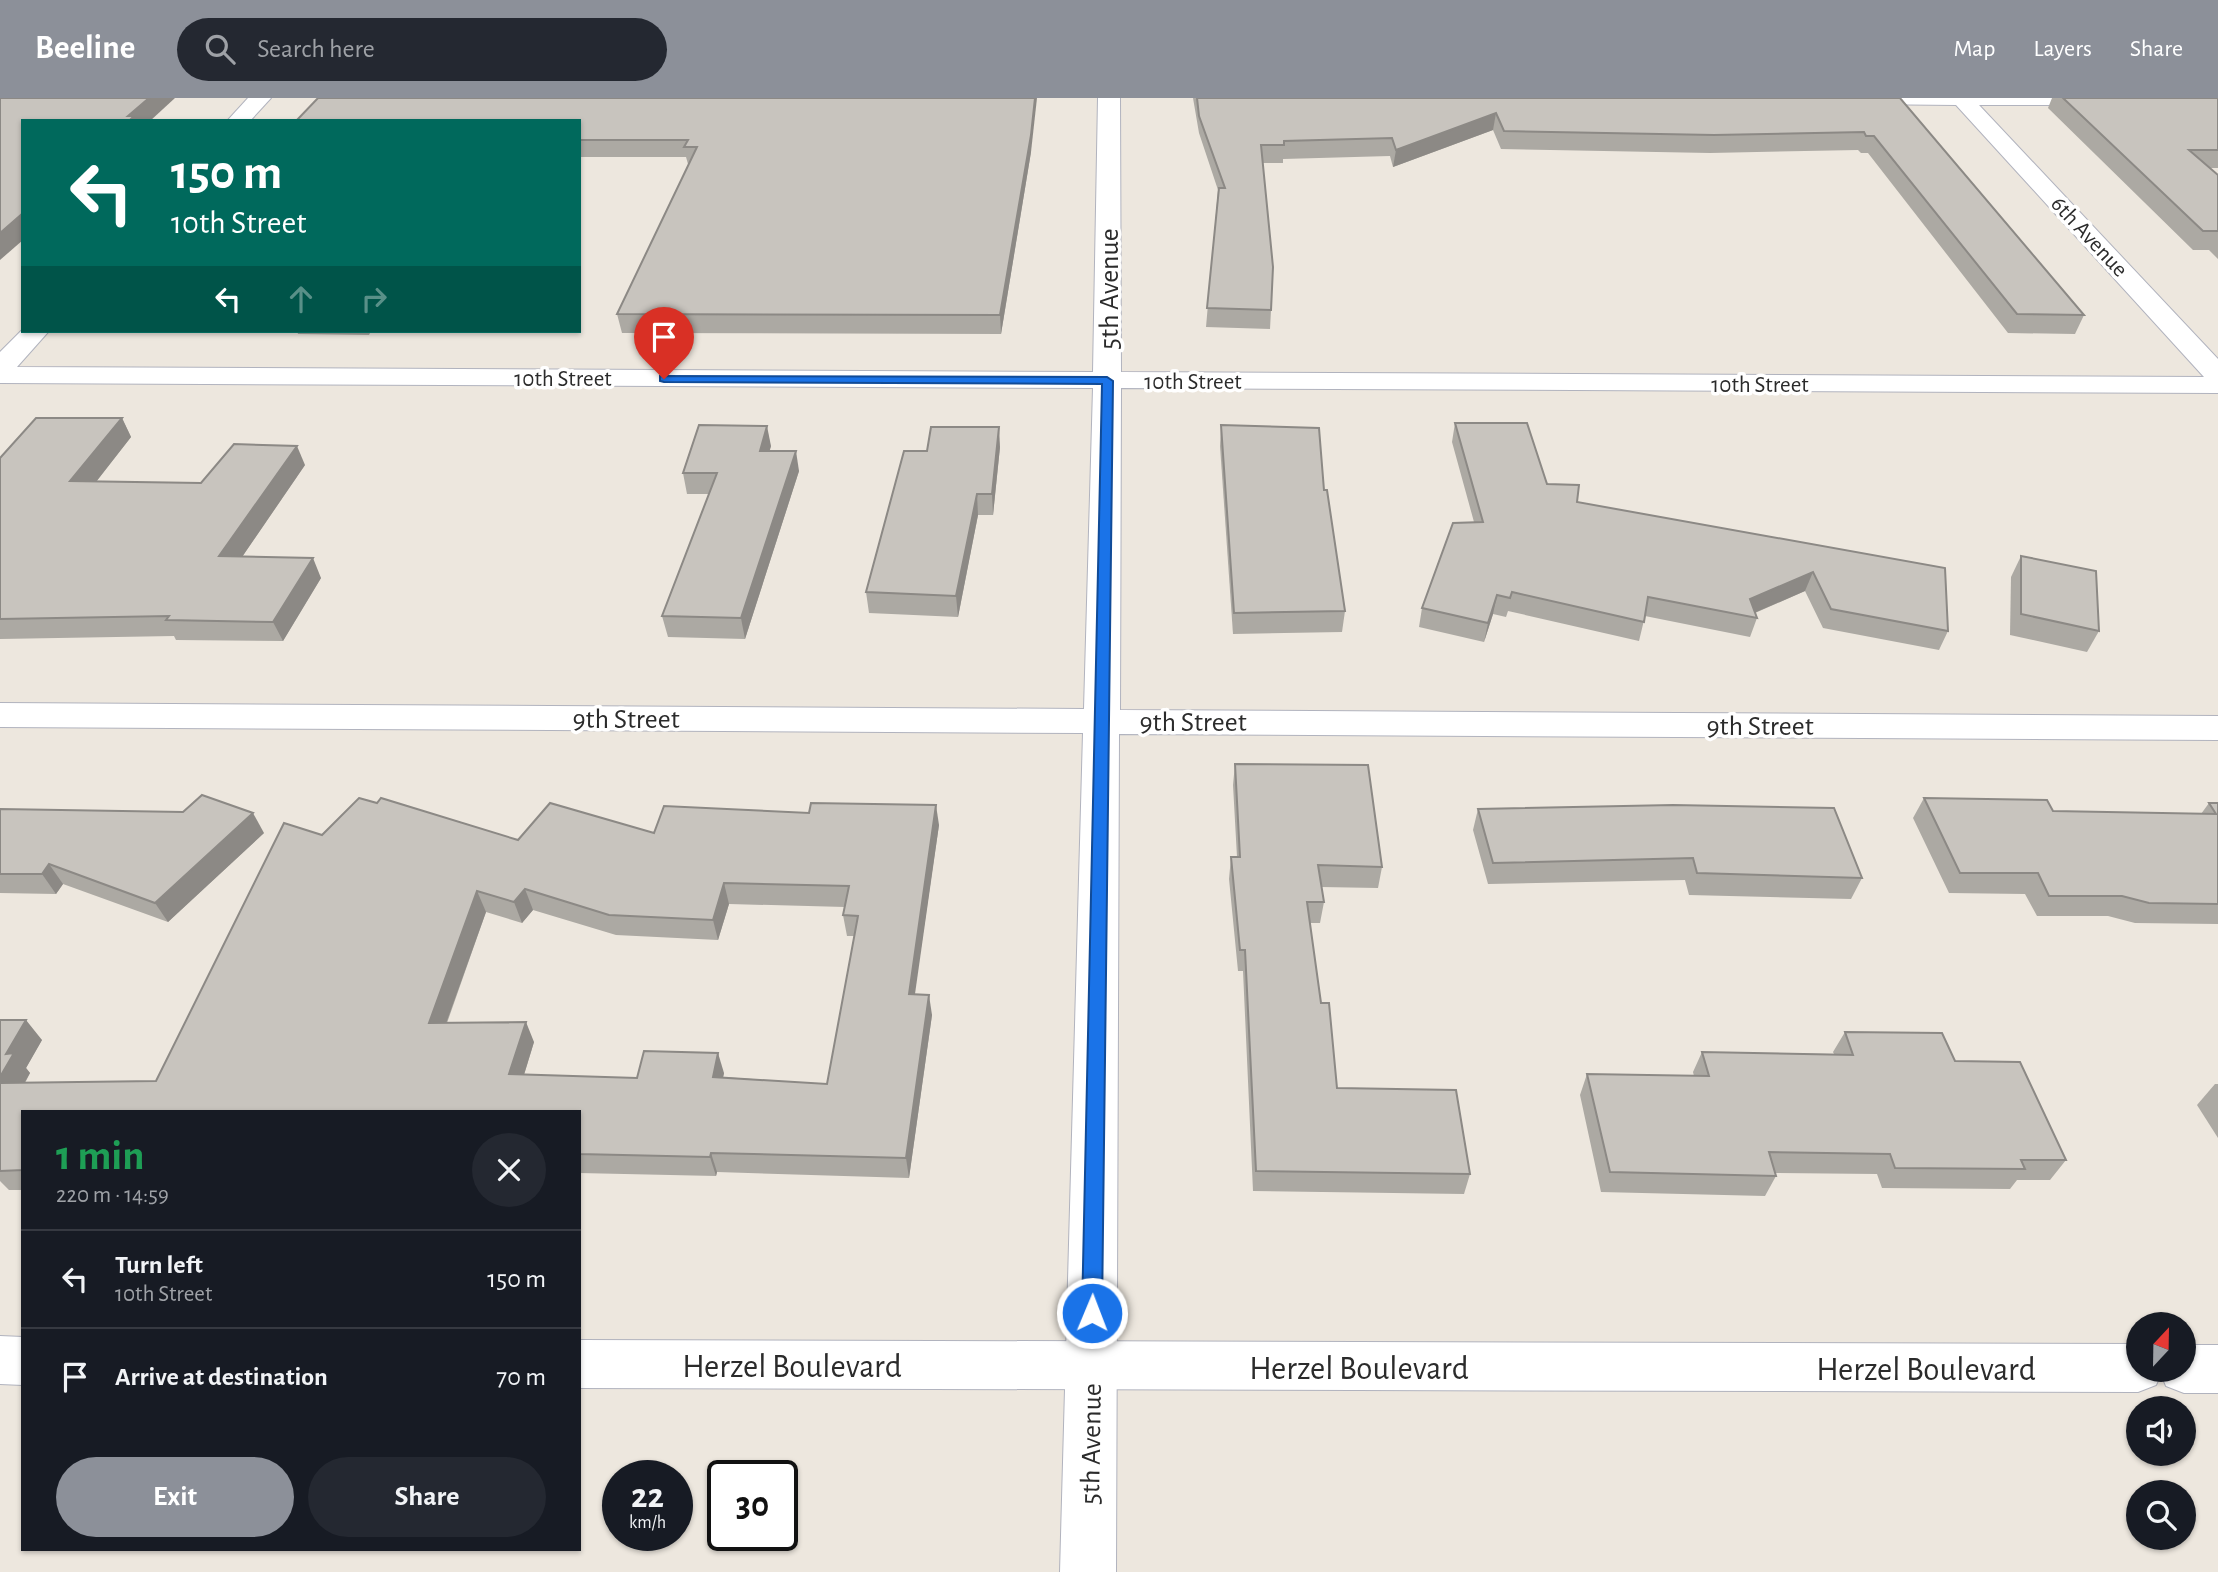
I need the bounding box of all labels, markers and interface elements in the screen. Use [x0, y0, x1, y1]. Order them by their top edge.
search box [177, 18, 667, 81]
icon: search [201, 30, 239, 68]
text: Beeline [35, 32, 135, 65]
text: Search here [257, 36, 375, 62]
text: Map [1953, 37, 1995, 61]
text: Layers [2033, 37, 2092, 61]
text: Share [2130, 37, 2183, 61]
icon: left [56, 147, 147, 238]
text: 150 m [171, 149, 282, 198]
street label: 6th Avenue [2046, 192, 2132, 282]
text: 10th Street [171, 207, 306, 239]
street label: 5th Avenue [1096, 228, 1124, 350]
icon: left [209, 280, 247, 318]
icon: ahead [282, 280, 320, 318]
icon: right [355, 280, 393, 318]
pin [634, 307, 694, 379]
icon: arrive [645, 318, 683, 356]
street label: 10th Street [514, 368, 612, 391]
street label: 10th Street [1144, 371, 1242, 394]
street label: 10th Street [1711, 374, 1809, 397]
street label: 9th Street [572, 706, 680, 734]
street label: 9th Street [1139, 709, 1247, 737]
street label: 9th Street [1706, 713, 1814, 741]
button: close [472, 1133, 546, 1207]
text: 1 min [56, 1135, 145, 1177]
text: 220 m · 14:59 [56, 1184, 169, 1207]
text: Turn left [115, 1252, 203, 1278]
icon: left [56, 1260, 94, 1298]
text: 150 m [487, 1266, 546, 1292]
position arrow [1055, 1276, 1129, 1350]
text: 10th Street [115, 1283, 212, 1306]
north arrow [2126, 1312, 2196, 1382]
map controls [2126, 1312, 2196, 1550]
street label: Herzel Boulevard [682, 1351, 902, 1384]
street label: Herzel Boulevard [1249, 1353, 1469, 1386]
street label: Herzel Boulevard [1816, 1354, 2036, 1387]
icon: arrive [56, 1358, 94, 1396]
text: Arrive at destination [115, 1364, 328, 1390]
text: 70 m [496, 1364, 546, 1390]
street label: 5th Avenue [1077, 1383, 1107, 1505]
button: sound [2126, 1396, 2196, 1466]
button: Exit [56, 1457, 294, 1537]
button: Share [308, 1457, 546, 1537]
speed limit sign: 30 [707, 1460, 798, 1551]
text: 22 [631, 1479, 664, 1514]
button: search [2126, 1480, 2196, 1550]
text: km/h [629, 1514, 666, 1532]

